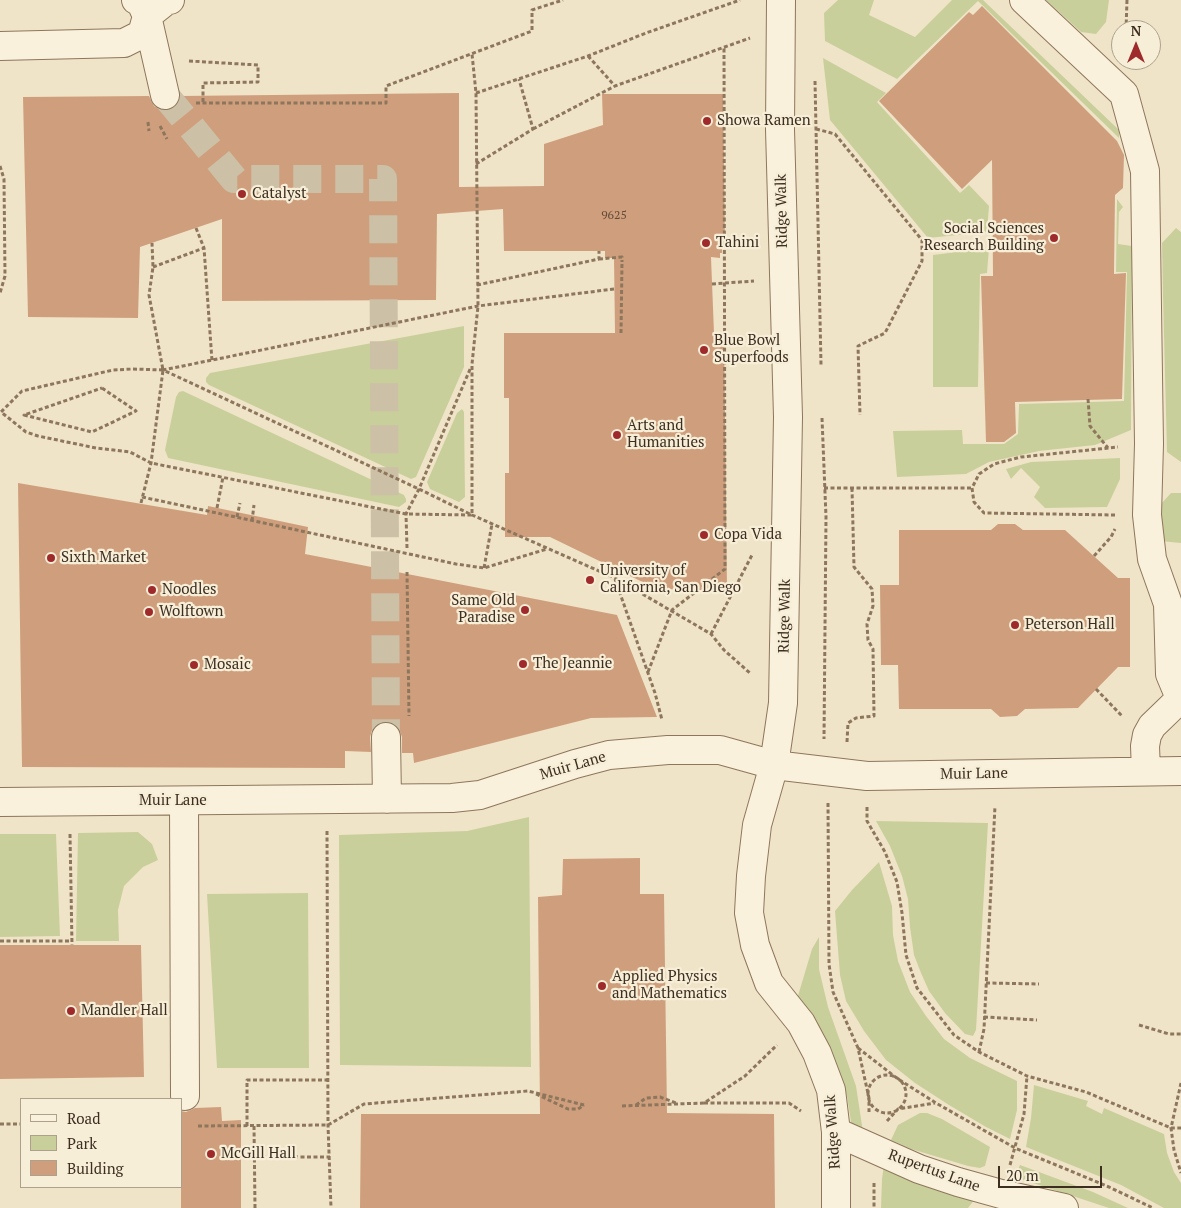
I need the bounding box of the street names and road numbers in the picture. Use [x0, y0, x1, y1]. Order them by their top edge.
street label: Ridge Walk [772, 174, 792, 248]
street label: Ridge Walk [775, 579, 795, 653]
street label: Muir Lane [538, 748, 608, 784]
street label: Muir Lane [940, 764, 1008, 784]
street label: Muir Lane [139, 792, 207, 810]
street label: Ridge Walk [821, 1094, 845, 1170]
street label: Rupertus Lane [886, 1146, 982, 1196]

